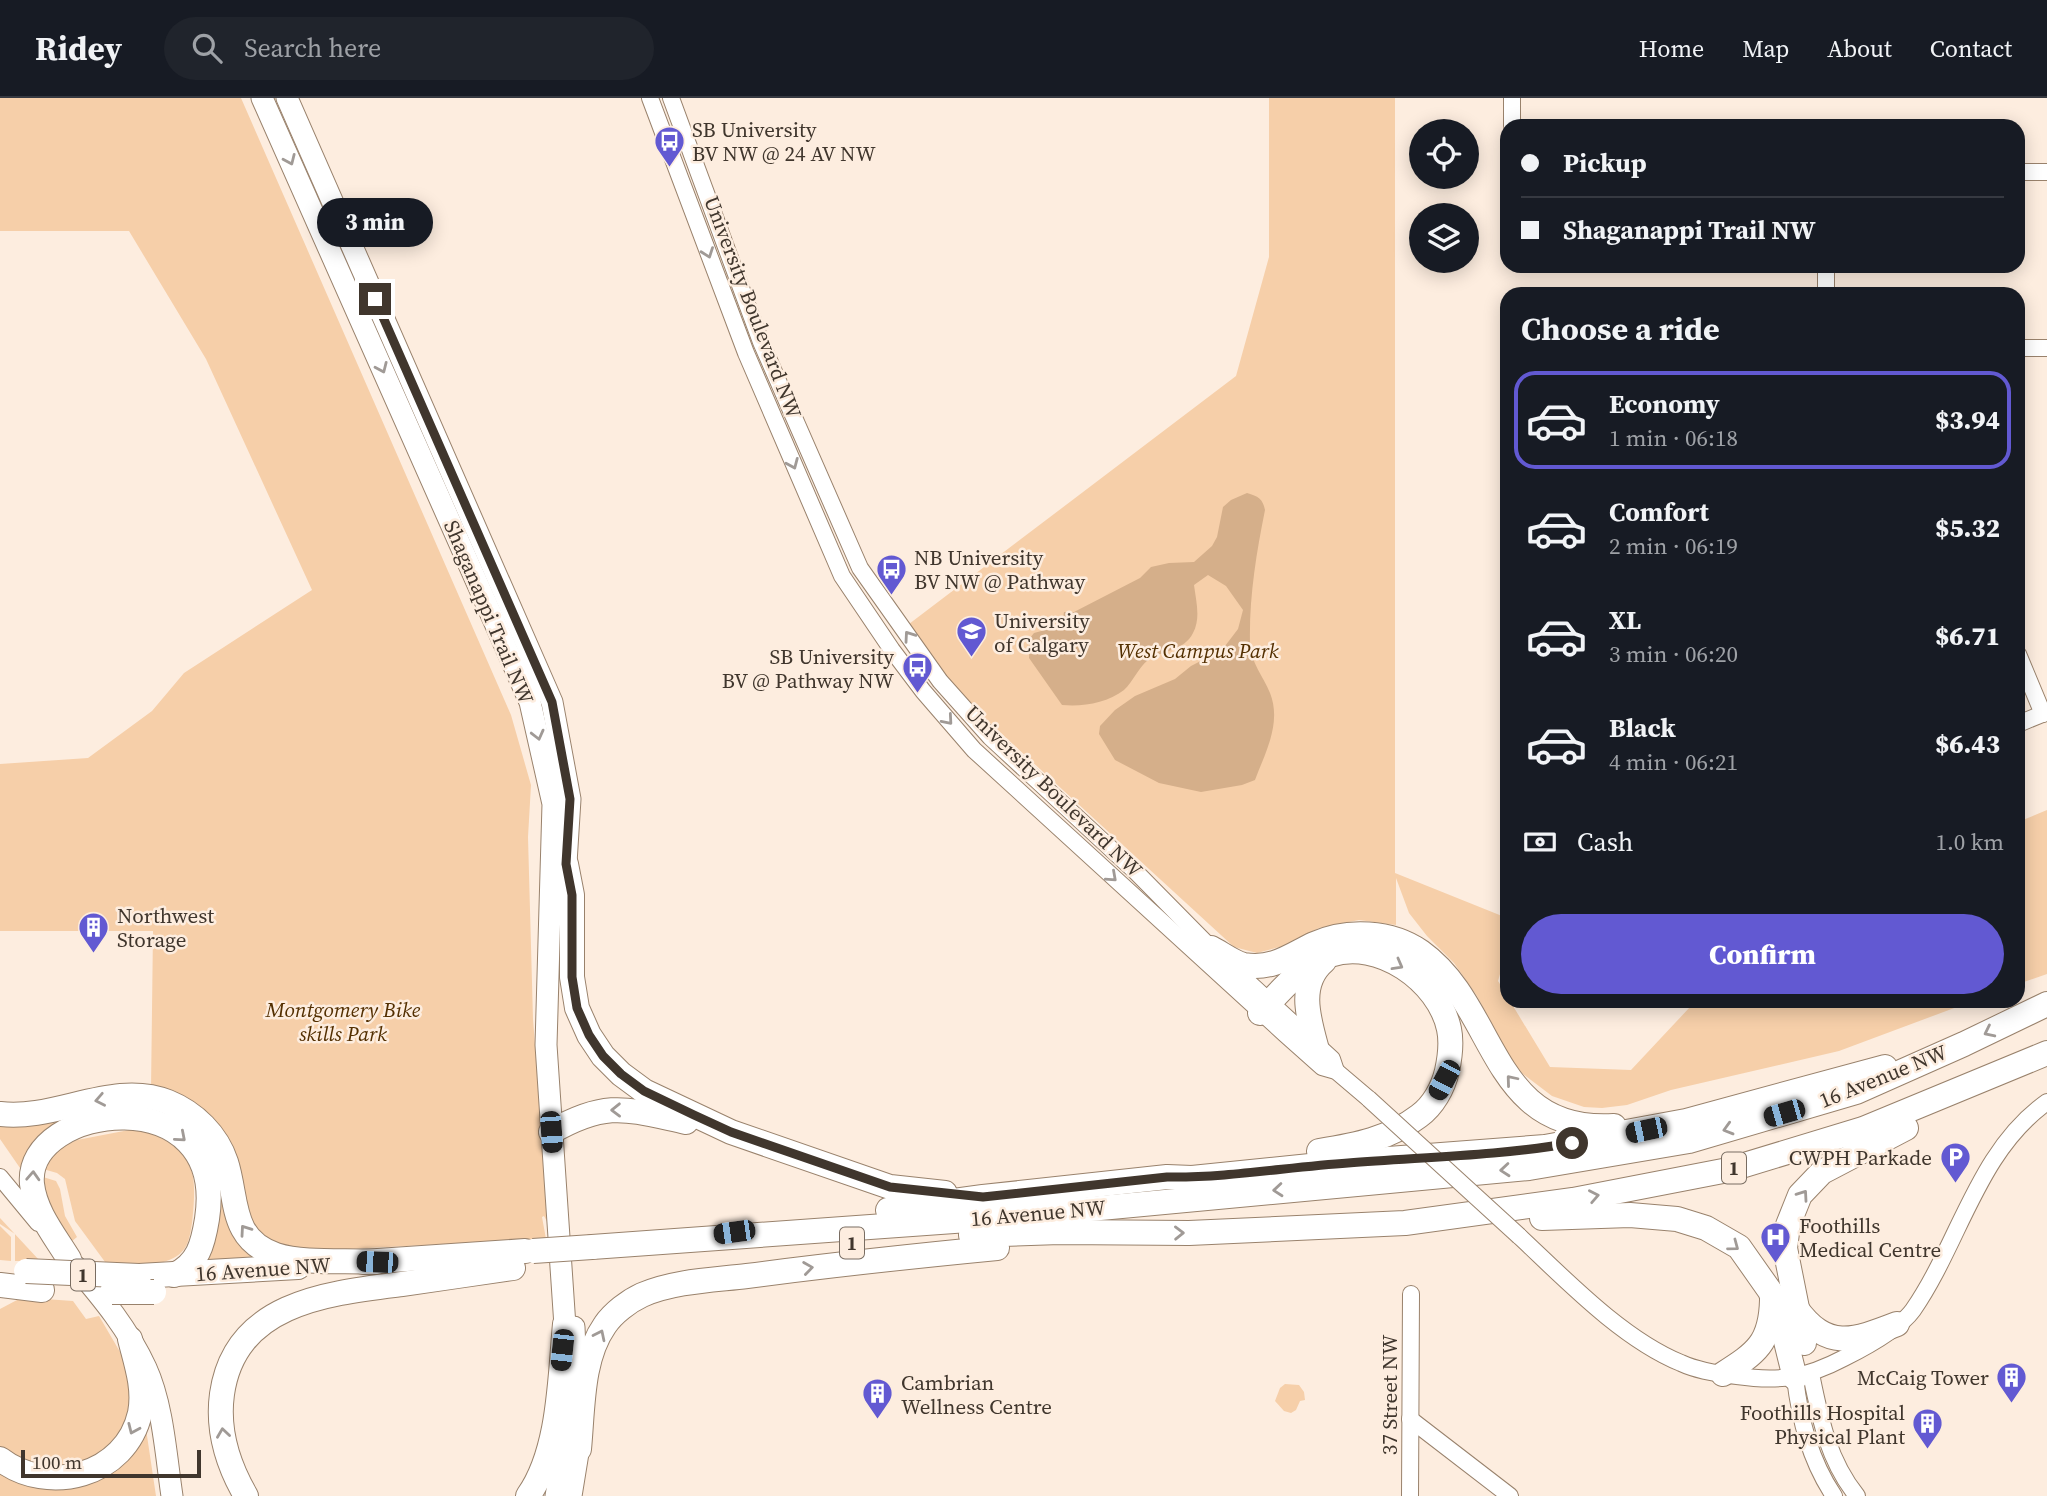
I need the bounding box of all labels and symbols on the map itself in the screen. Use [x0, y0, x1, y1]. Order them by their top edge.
place label: SB University BV NW @ 24 AV NW [692, 115, 877, 168]
bus stop icon: SB University BV NW @ 24 AV NW [652, 124, 686, 168]
one-way arrow [282, 153, 296, 166]
street label: University Boulevard NW [697, 192, 809, 423]
callout: 3 min [317, 198, 433, 246]
one-way arrow [700, 246, 714, 258]
route end [359, 283, 391, 315]
one-way arrow [374, 361, 388, 374]
one-way arrow [785, 457, 799, 469]
street label: Shaganappi Trail NW [437, 516, 541, 709]
place label: NB University BV NW @ Pathway [914, 543, 1086, 596]
bus stop icon: NB University BV NW @ Pathway [874, 552, 908, 596]
place label: University of Calgary [994, 606, 1090, 659]
school or university icon: University of Calgary [954, 615, 988, 659]
one-way arrow [905, 631, 917, 644]
park label: West Campus Park [1117, 636, 1279, 665]
place label: SB University BV @ Pathway NW [722, 642, 895, 695]
bus stop icon: SB University BV @ Pathway NW [900, 651, 934, 695]
street label: University Boulevard NW [959, 699, 1150, 884]
one-way arrow [940, 711, 952, 724]
one-way arrow [530, 729, 544, 741]
one-way arrow [1104, 869, 1117, 881]
place label: Northwest Storage [117, 901, 214, 954]
building icon: Northwest Storage [77, 910, 111, 954]
one-way arrow [1390, 957, 1403, 970]
park label: Montgomery Bike skills Park [265, 995, 421, 1048]
one-way arrow [1984, 1024, 1996, 1038]
street label: 16 Avenue NW [1815, 1037, 1952, 1115]
car [1425, 1057, 1464, 1103]
one-way arrow [1507, 1076, 1519, 1089]
one-way arrow [94, 1092, 106, 1107]
car [1761, 1097, 1808, 1129]
one-way arrow [611, 1102, 621, 1118]
car [540, 1110, 563, 1154]
car [1624, 1115, 1669, 1145]
one-way arrow [1722, 1121, 1734, 1136]
route start [1556, 1127, 1588, 1159]
one-way arrow [173, 1129, 186, 1141]
parking icon: CWPH Parkade [1938, 1140, 1972, 1184]
place label: CWPH Parkade [1789, 1143, 1932, 1172]
road number: 1 [1722, 1152, 1746, 1184]
one-way arrow [1499, 1162, 1510, 1177]
one-way arrow [26, 1170, 41, 1181]
one-way arrow [1272, 1182, 1284, 1197]
one-way arrow [1588, 1189, 1600, 1204]
one-way arrow [1795, 1190, 1807, 1203]
street label: 16 Avenue NW [969, 1193, 1107, 1233]
place label: Foothills Medical Centre [1799, 1211, 1941, 1264]
car [712, 1219, 757, 1245]
hospital icon: Foothills Medical Centre [1759, 1220, 1793, 1264]
one-way arrow [241, 1225, 253, 1238]
one-way arrow [1175, 1225, 1185, 1241]
road number: 1 [840, 1228, 864, 1259]
one-way arrow [1726, 1238, 1739, 1250]
street label: 16 Avenue NW [194, 1250, 332, 1288]
car [356, 1251, 399, 1273]
road number: 1 [71, 1260, 95, 1290]
one-way arrow [802, 1260, 814, 1275]
car [550, 1328, 575, 1372]
one-way arrow [592, 1330, 606, 1342]
street label: 37 Street NW [1375, 1334, 1404, 1455]
building icon: McCaig Tower [1995, 1360, 2029, 1404]
place label: McCaig Tower [1857, 1363, 1989, 1392]
place label: Cambrian Wellness Centre [901, 1368, 1052, 1421]
building icon: Cambrian Wellness Centre [861, 1377, 895, 1421]
place label: Foothills Hospital Physical Plant [1740, 1398, 1905, 1451]
building icon: Foothills Hospital Physical Plant [1911, 1407, 1945, 1451]
one-way arrow [128, 1422, 142, 1434]
one-way arrow [216, 1427, 231, 1438]
scale bar [21, 1447, 201, 1479]

